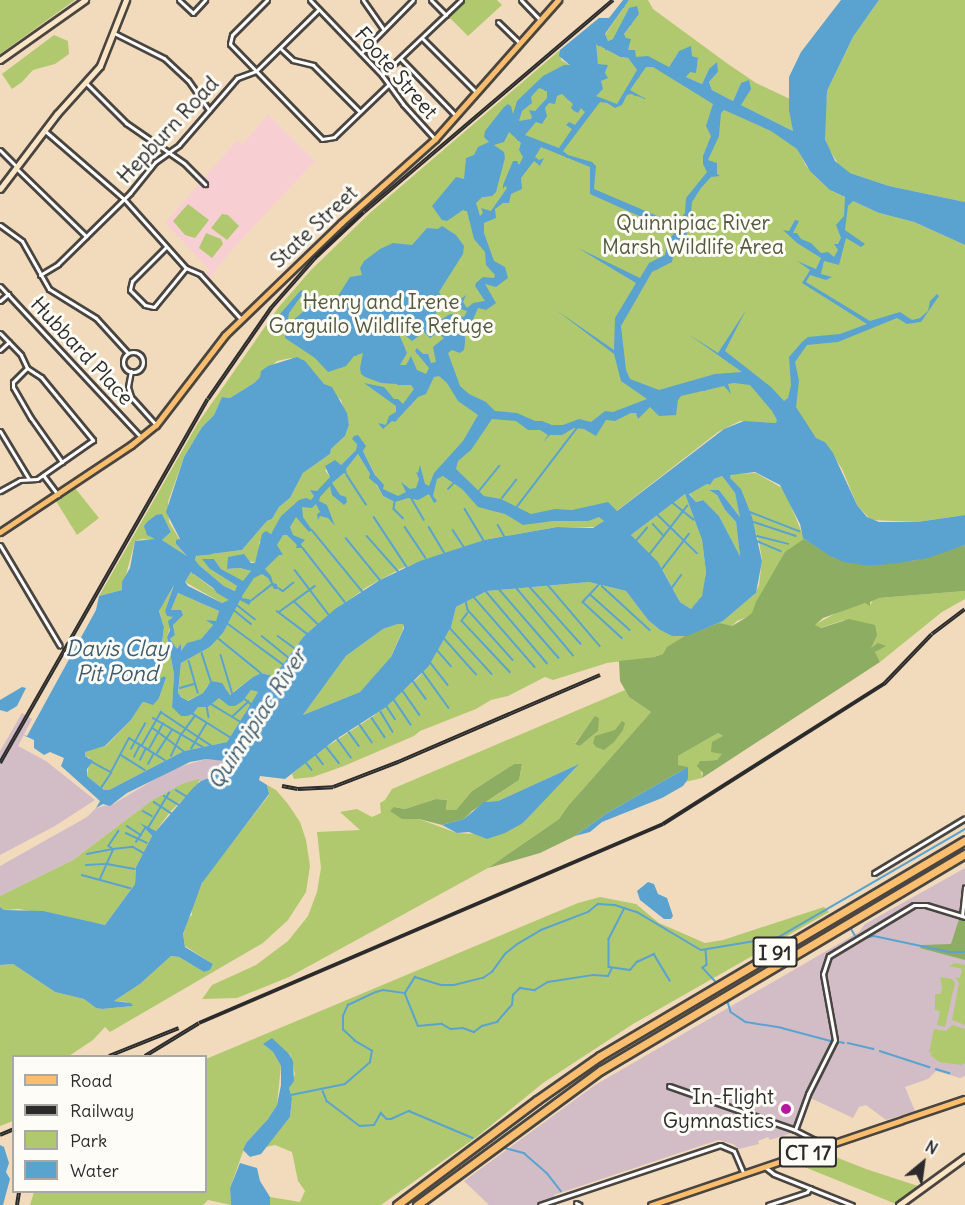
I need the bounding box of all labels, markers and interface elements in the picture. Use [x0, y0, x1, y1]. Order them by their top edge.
street label: Foote Street [349, 22, 443, 124]
street label: Hepburn Road [112, 71, 224, 189]
street label: State Street [265, 180, 363, 274]
park label: Quinnipiac River Marsh Wildlife Area [602, 210, 784, 260]
park label: Henry and Irene Garguilo Wildlife Refuge [269, 289, 493, 339]
street label: Hubbard Place [25, 292, 139, 410]
water label: Davis Clay Pit Pond [65, 635, 169, 686]
water label: Quinnipiac River [202, 644, 312, 794]
road number: I 91 [752, 935, 798, 969]
legend [12, 1055, 207, 1193]
text: Road [70, 1069, 112, 1092]
place label: In-Flight Gymnastics [663, 1084, 774, 1134]
text: Railway [70, 1099, 134, 1122]
marker: In-Flight Gymnastics [779, 1102, 793, 1116]
text: Park [70, 1129, 107, 1152]
north arrow [893, 1133, 953, 1193]
road number: CT 17 [778, 1135, 838, 1169]
text: N [922, 1136, 941, 1159]
text: Water [70, 1159, 119, 1182]

